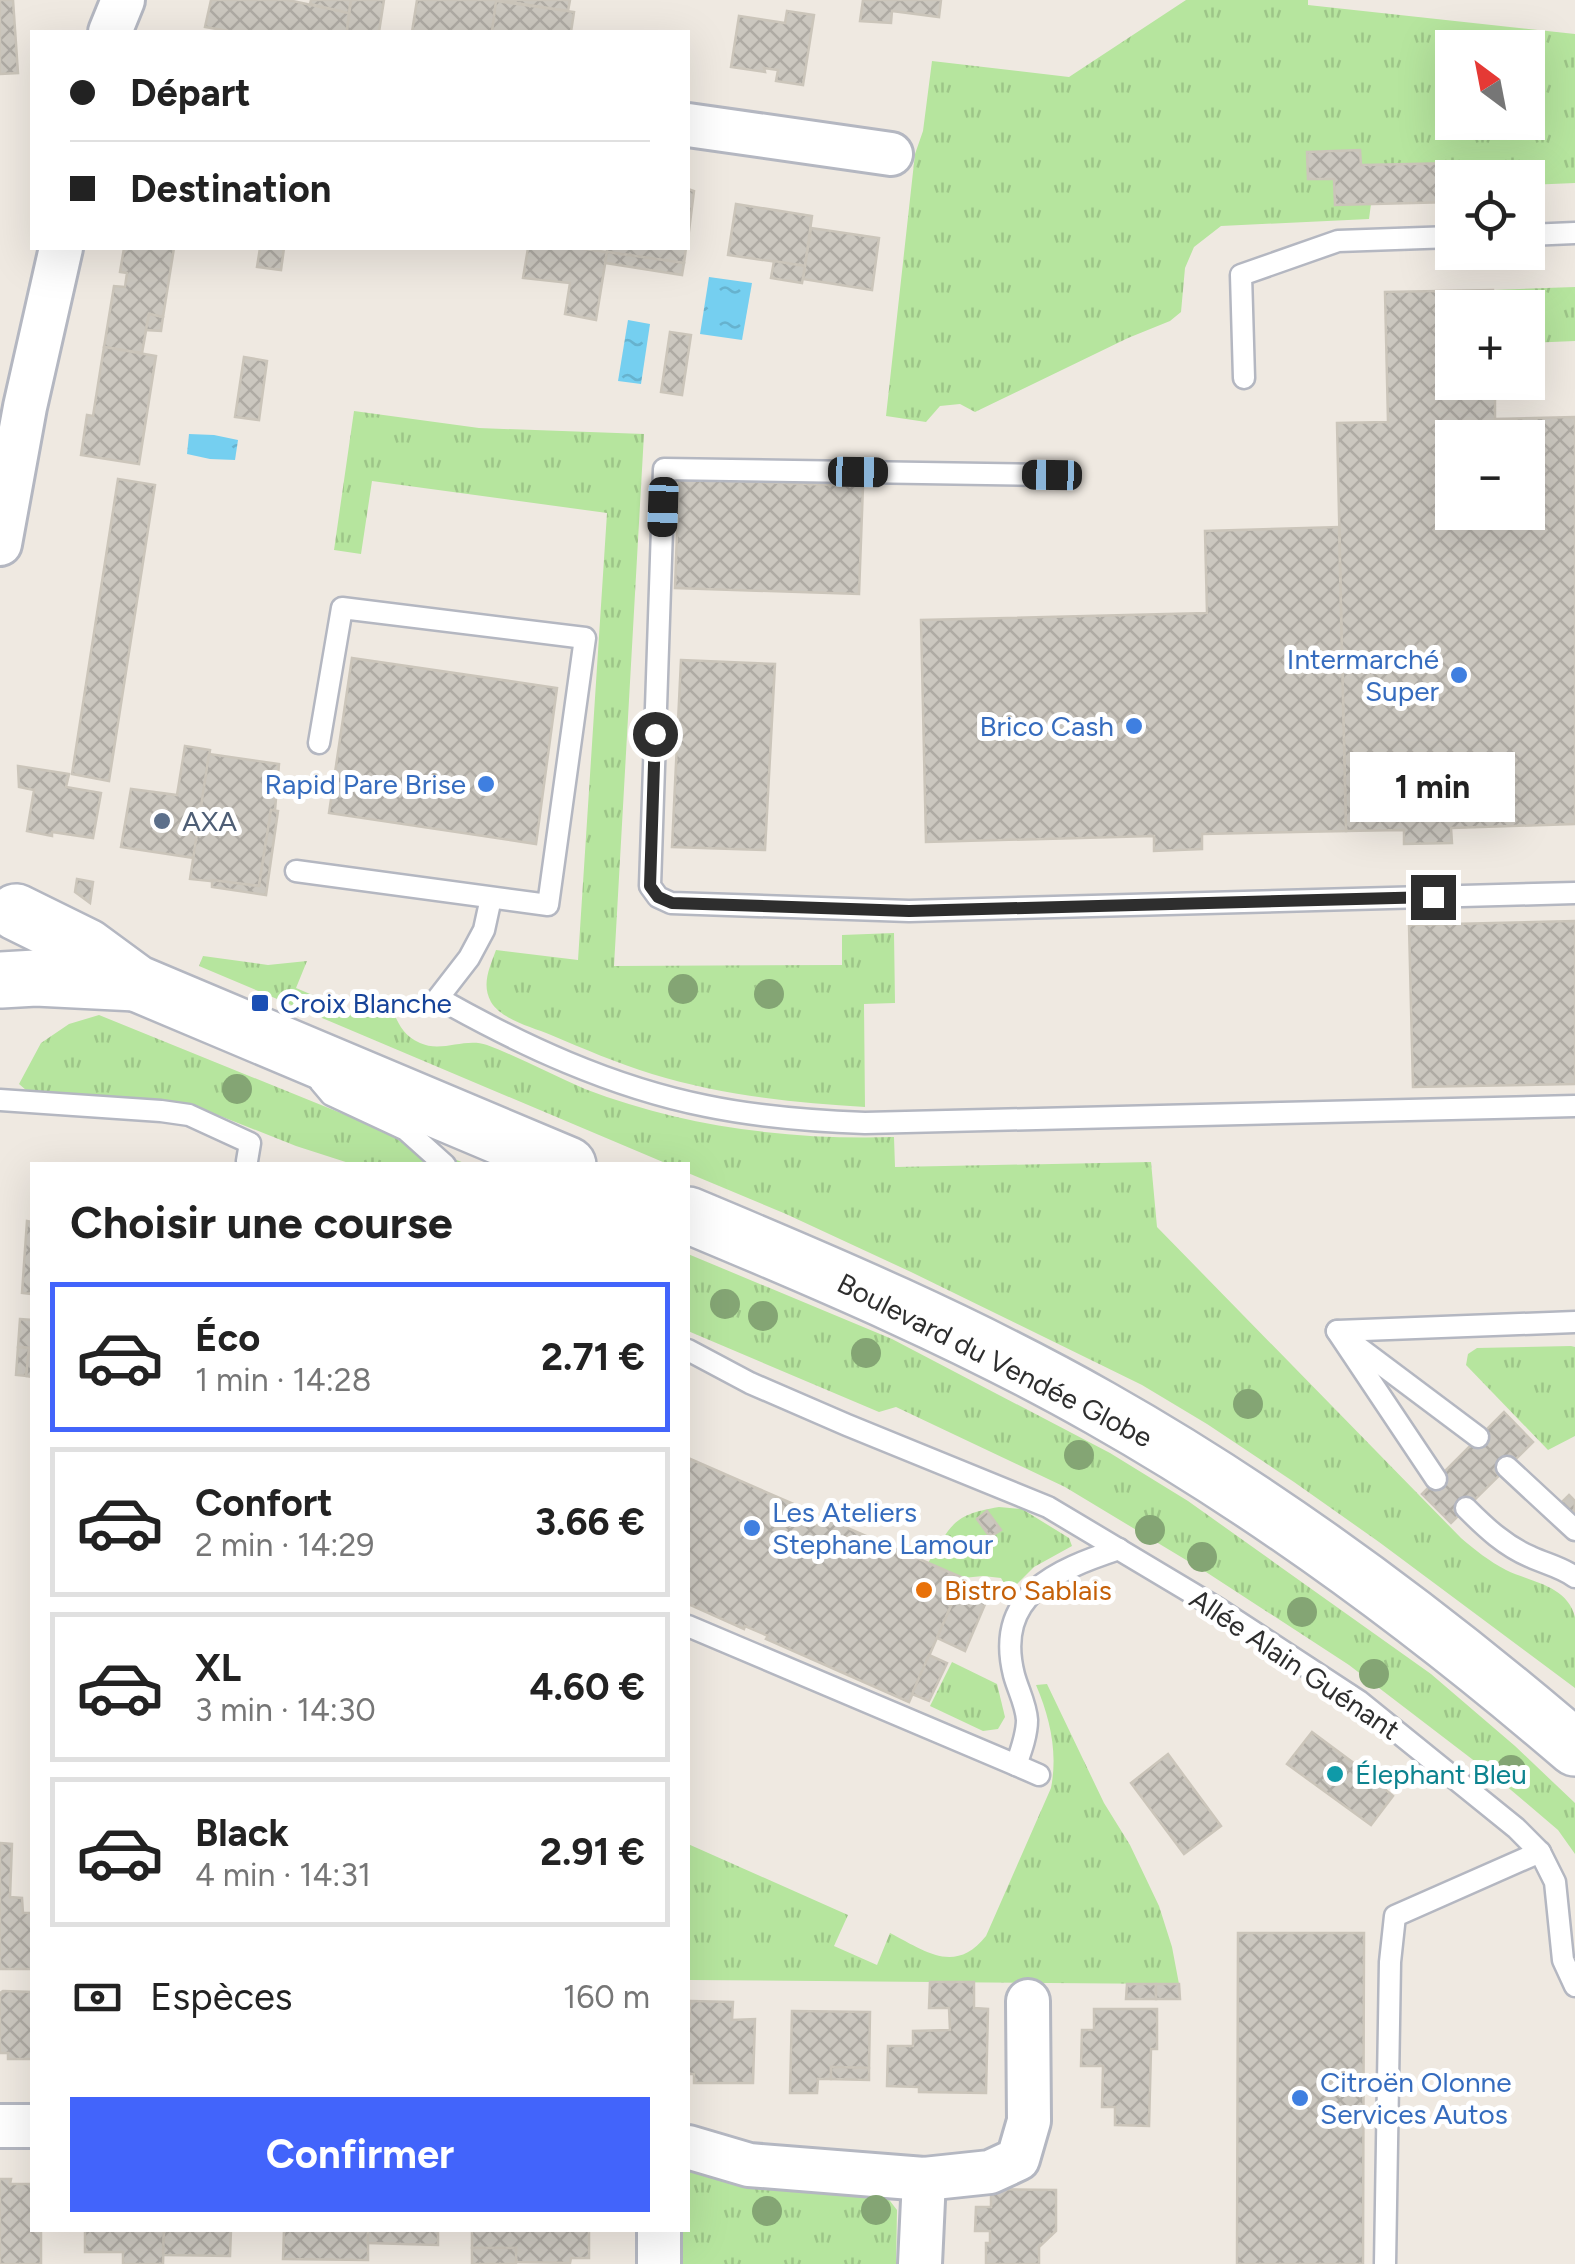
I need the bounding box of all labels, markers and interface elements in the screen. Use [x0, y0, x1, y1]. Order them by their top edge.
north arrow [1435, 30, 1545, 140]
map controls [1435, 30, 1545, 530]
text: Départ [130, 70, 251, 116]
button: locate [1435, 160, 1545, 270]
text: Destination [130, 166, 331, 212]
button: + [1435, 290, 1545, 400]
button: − [1435, 420, 1545, 530]
car [828, 456, 888, 488]
car [1022, 459, 1082, 491]
car [647, 476, 679, 538]
place label: Intermarché Super [1287, 642, 1440, 708]
marker: Intermarché Super [1448, 664, 1470, 686]
place label: Brico Cash [979, 709, 1114, 743]
route start [633, 712, 678, 757]
marker: Brico Cash [1123, 715, 1145, 737]
callout: 1 min [1350, 752, 1516, 822]
place label: Rapid Pare Brise [265, 767, 466, 801]
text: 1 min [1395, 768, 1470, 806]
marker: Rapid Pare Brise [475, 773, 497, 795]
place label: AXA [182, 804, 237, 838]
marker: AXA [151, 810, 173, 832]
route end [1411, 875, 1456, 920]
place label: Croix Blanche [280, 986, 452, 1020]
marker: Croix Blanche [249, 992, 271, 1014]
text: Choisir une course [70, 1195, 453, 1249]
street label: Boulevard du Vendée Globe [832, 1266, 1158, 1454]
icon: car [75, 1312, 165, 1402]
text: Éco [195, 1315, 260, 1361]
text: 2.71 € [541, 1334, 645, 1380]
text: 1 min · 14:28 [195, 1361, 371, 1399]
icon: car [75, 1477, 165, 1567]
text: Confort [195, 1480, 332, 1526]
place label: Les Ateliers Stephane Lamour [772, 1495, 994, 1561]
text: 3.66 € [535, 1499, 645, 1545]
marker: Les Ateliers Stephane Lamour [741, 1517, 763, 1539]
text: 2 min · 14:29 [195, 1526, 374, 1564]
place label: Bistro Sablais [944, 1573, 1112, 1607]
marker: Bistro Sablais [913, 1579, 935, 1601]
street label: Allée Alain Guénant [1184, 1581, 1406, 1747]
icon: car [75, 1642, 165, 1732]
text: XL [195, 1645, 241, 1691]
text: 4.60 € [529, 1664, 645, 1710]
text: 3 min · 14:30 [195, 1691, 376, 1729]
place label: Élephant Bleu [1355, 1757, 1527, 1791]
marker: Élephant Bleu [1324, 1763, 1346, 1785]
icon: car [75, 1807, 165, 1897]
text: Black [195, 1810, 289, 1856]
text: 2.91 € [540, 1829, 645, 1875]
text: 4 min · 14:31 [195, 1856, 371, 1894]
icon: cash [70, 1970, 125, 2025]
text: Espèces [150, 1974, 292, 2020]
text: 160 m [563, 1978, 650, 2016]
place label: Citroën Olonne Services Autos [1320, 2065, 1512, 2131]
marker: Citroën Olonne Services Autos [1289, 2087, 1311, 2109]
button: Confirmer [70, 2097, 650, 2212]

